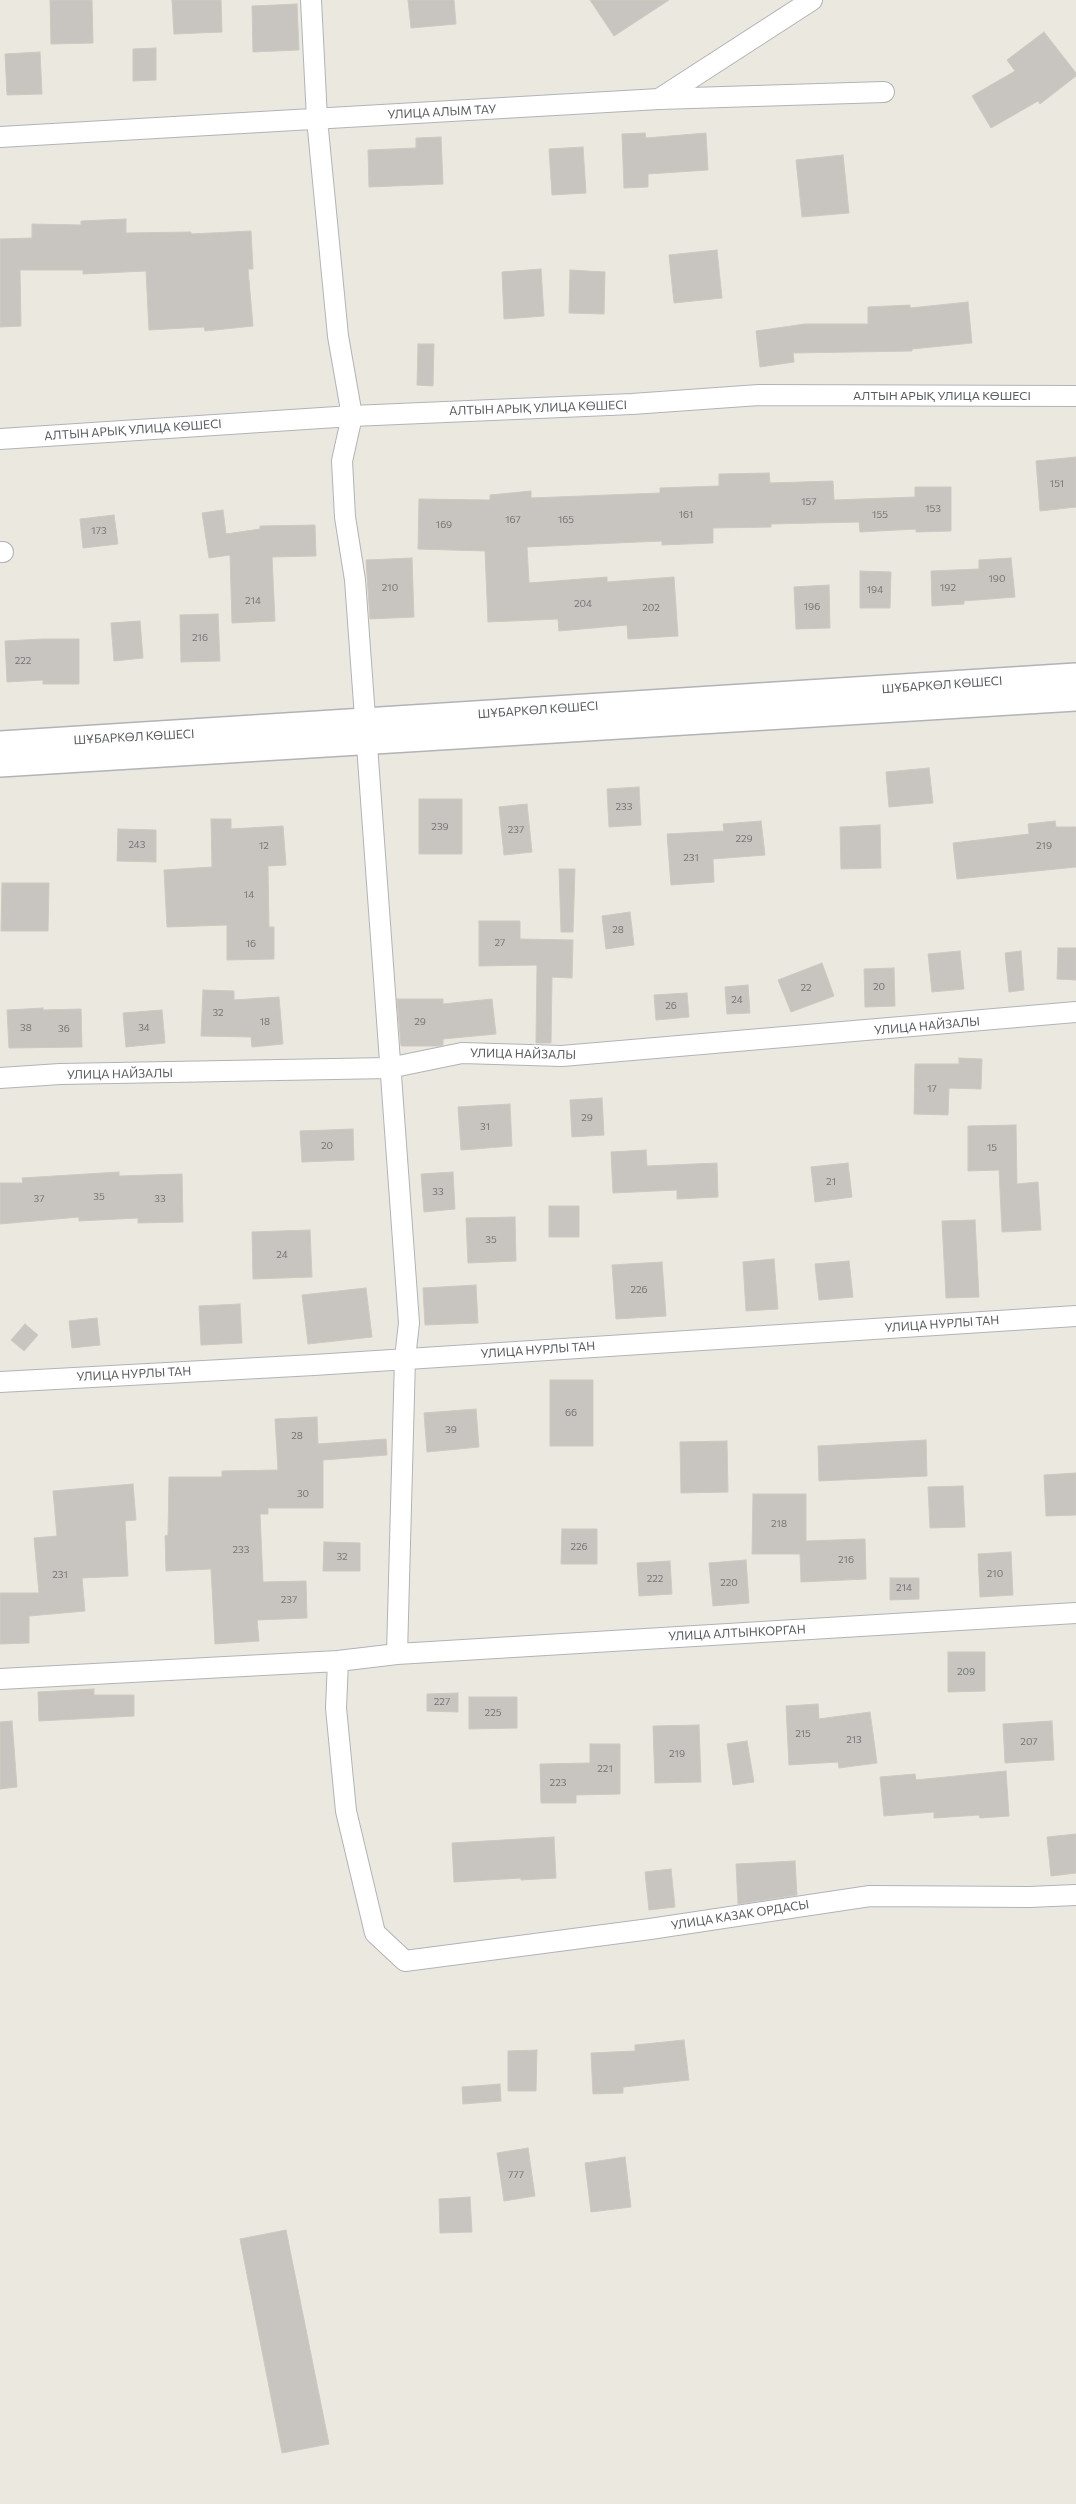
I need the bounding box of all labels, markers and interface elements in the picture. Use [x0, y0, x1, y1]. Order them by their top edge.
street label: УЛИЦА АЛЫМ ТАУ [387, 102, 497, 122]
street label: АЛТЫН АРЫҚ УЛИЦА КӨШЕСІ [853, 389, 1031, 403]
street label: АЛТЫН АРЫҚ УЛИЦА КӨШЕСІ [449, 398, 627, 418]
street label: АЛТЫН АРЫҚ УЛИЦА КӨШЕСІ [44, 417, 222, 443]
house number: 151 [1050, 478, 1064, 490]
house number: 157 [801, 496, 817, 508]
house number: 153 [925, 503, 941, 515]
house number: 161 [679, 509, 693, 521]
house number: 155 [872, 509, 888, 521]
house number: 167 [505, 514, 521, 526]
house number: 165 [558, 514, 574, 526]
house number: 169 [436, 519, 452, 531]
house number: 173 [91, 525, 107, 537]
house number: 190 [989, 573, 1005, 585]
house number: 210 [382, 582, 398, 594]
house number: 192 [940, 582, 956, 594]
house number: 194 [867, 584, 883, 596]
house number: 214 [245, 595, 261, 607]
house number: 204 [574, 598, 592, 610]
house number: 196 [804, 601, 820, 613]
house number: 202 [642, 602, 660, 614]
house number: 216 [192, 632, 208, 644]
house number: 222 [15, 655, 31, 667]
street label: ШҰБАРКӨЛ КӨШЕСІ [881, 674, 1003, 696]
street label: ШҰБАРКӨЛ КӨШЕСІ [477, 699, 599, 721]
street label: ШҰБАРКӨЛ КӨШЕСІ [73, 727, 195, 747]
house number: 233 [616, 801, 632, 813]
house number: 239 [431, 821, 449, 833]
house number: 237 [508, 824, 524, 836]
house number: 229 [735, 833, 753, 845]
house number: 243 [128, 839, 146, 851]
house number: 12 [259, 840, 269, 852]
house number: 219 [1036, 840, 1052, 852]
house number: 231 [683, 852, 699, 864]
house number: 14 [244, 889, 254, 901]
house number: 28 [612, 924, 624, 936]
house number: 27 [495, 937, 505, 949]
house number: 16 [246, 938, 256, 950]
house number: 20 [873, 981, 885, 993]
house number: 22 [800, 982, 812, 994]
house number: 24 [731, 994, 743, 1006]
house number: 26 [665, 1000, 677, 1012]
house number: 32 [212, 1007, 224, 1019]
street label: УЛИЦА НАЙЗАЛЫ [874, 1014, 980, 1038]
house number: 18 [260, 1016, 270, 1028]
house number: 29 [414, 1016, 426, 1028]
house number: 38 [20, 1022, 32, 1034]
house number: 34 [138, 1022, 150, 1034]
house number: 36 [58, 1023, 70, 1035]
street label: УЛИЦА НАЙЗАЛЫ [470, 1046, 576, 1062]
street label: УЛИЦА НАЙЗАЛЫ [67, 1066, 173, 1082]
house number: 17 [927, 1083, 937, 1095]
house number: 29 [581, 1112, 593, 1124]
house number: 31 [480, 1121, 490, 1133]
house number: 20 [321, 1140, 333, 1152]
house number: 15 [987, 1142, 997, 1154]
house number: 21 [826, 1176, 836, 1188]
house number: 33 [432, 1186, 444, 1198]
house number: 35 [93, 1191, 105, 1203]
house number: 37 [34, 1193, 44, 1205]
house number: 33 [154, 1193, 166, 1205]
house number: 35 [485, 1234, 497, 1246]
house number: 24 [276, 1249, 288, 1261]
house number: 226 [630, 1284, 648, 1296]
street label: УЛИЦА НУРЛЫ ТАН [884, 1313, 1000, 1335]
street label: УЛИЦА НУРЛЫ ТАН [480, 1339, 596, 1361]
street label: УЛИЦА НУРЛЫ ТАН [76, 1364, 192, 1384]
house number: 66 [565, 1407, 577, 1419]
house number: 39 [445, 1424, 457, 1436]
house number: 28 [291, 1430, 303, 1442]
house number: 30 [297, 1488, 309, 1500]
house number: 218 [771, 1518, 787, 1530]
house number: 226 [570, 1541, 588, 1553]
house number: 233 [233, 1544, 249, 1556]
house number: 32 [336, 1551, 348, 1563]
house number: 216 [838, 1554, 854, 1566]
house number: 210 [987, 1568, 1003, 1580]
house number: 231 [52, 1569, 68, 1581]
house number: 222 [647, 1573, 663, 1585]
house number: 220 [720, 1577, 738, 1589]
house number: 214 [896, 1582, 912, 1594]
house number: 237 [281, 1594, 297, 1606]
street label: УЛИЦА АЛТЫНКОРГАН [668, 1622, 806, 1644]
house number: 209 [957, 1666, 975, 1678]
house number: 227 [434, 1696, 450, 1708]
house number: 225 [485, 1707, 501, 1719]
house number: 215 [795, 1728, 811, 1740]
house number: 213 [846, 1734, 862, 1746]
house number: 207 [1020, 1736, 1038, 1748]
house number: 219 [669, 1748, 685, 1760]
house number: 221 [597, 1763, 613, 1775]
house number: 223 [550, 1777, 566, 1789]
street label: УЛИЦА КАЗАК ОРДАСЫ [670, 1897, 810, 1933]
house number: 777 [508, 2169, 524, 2181]

